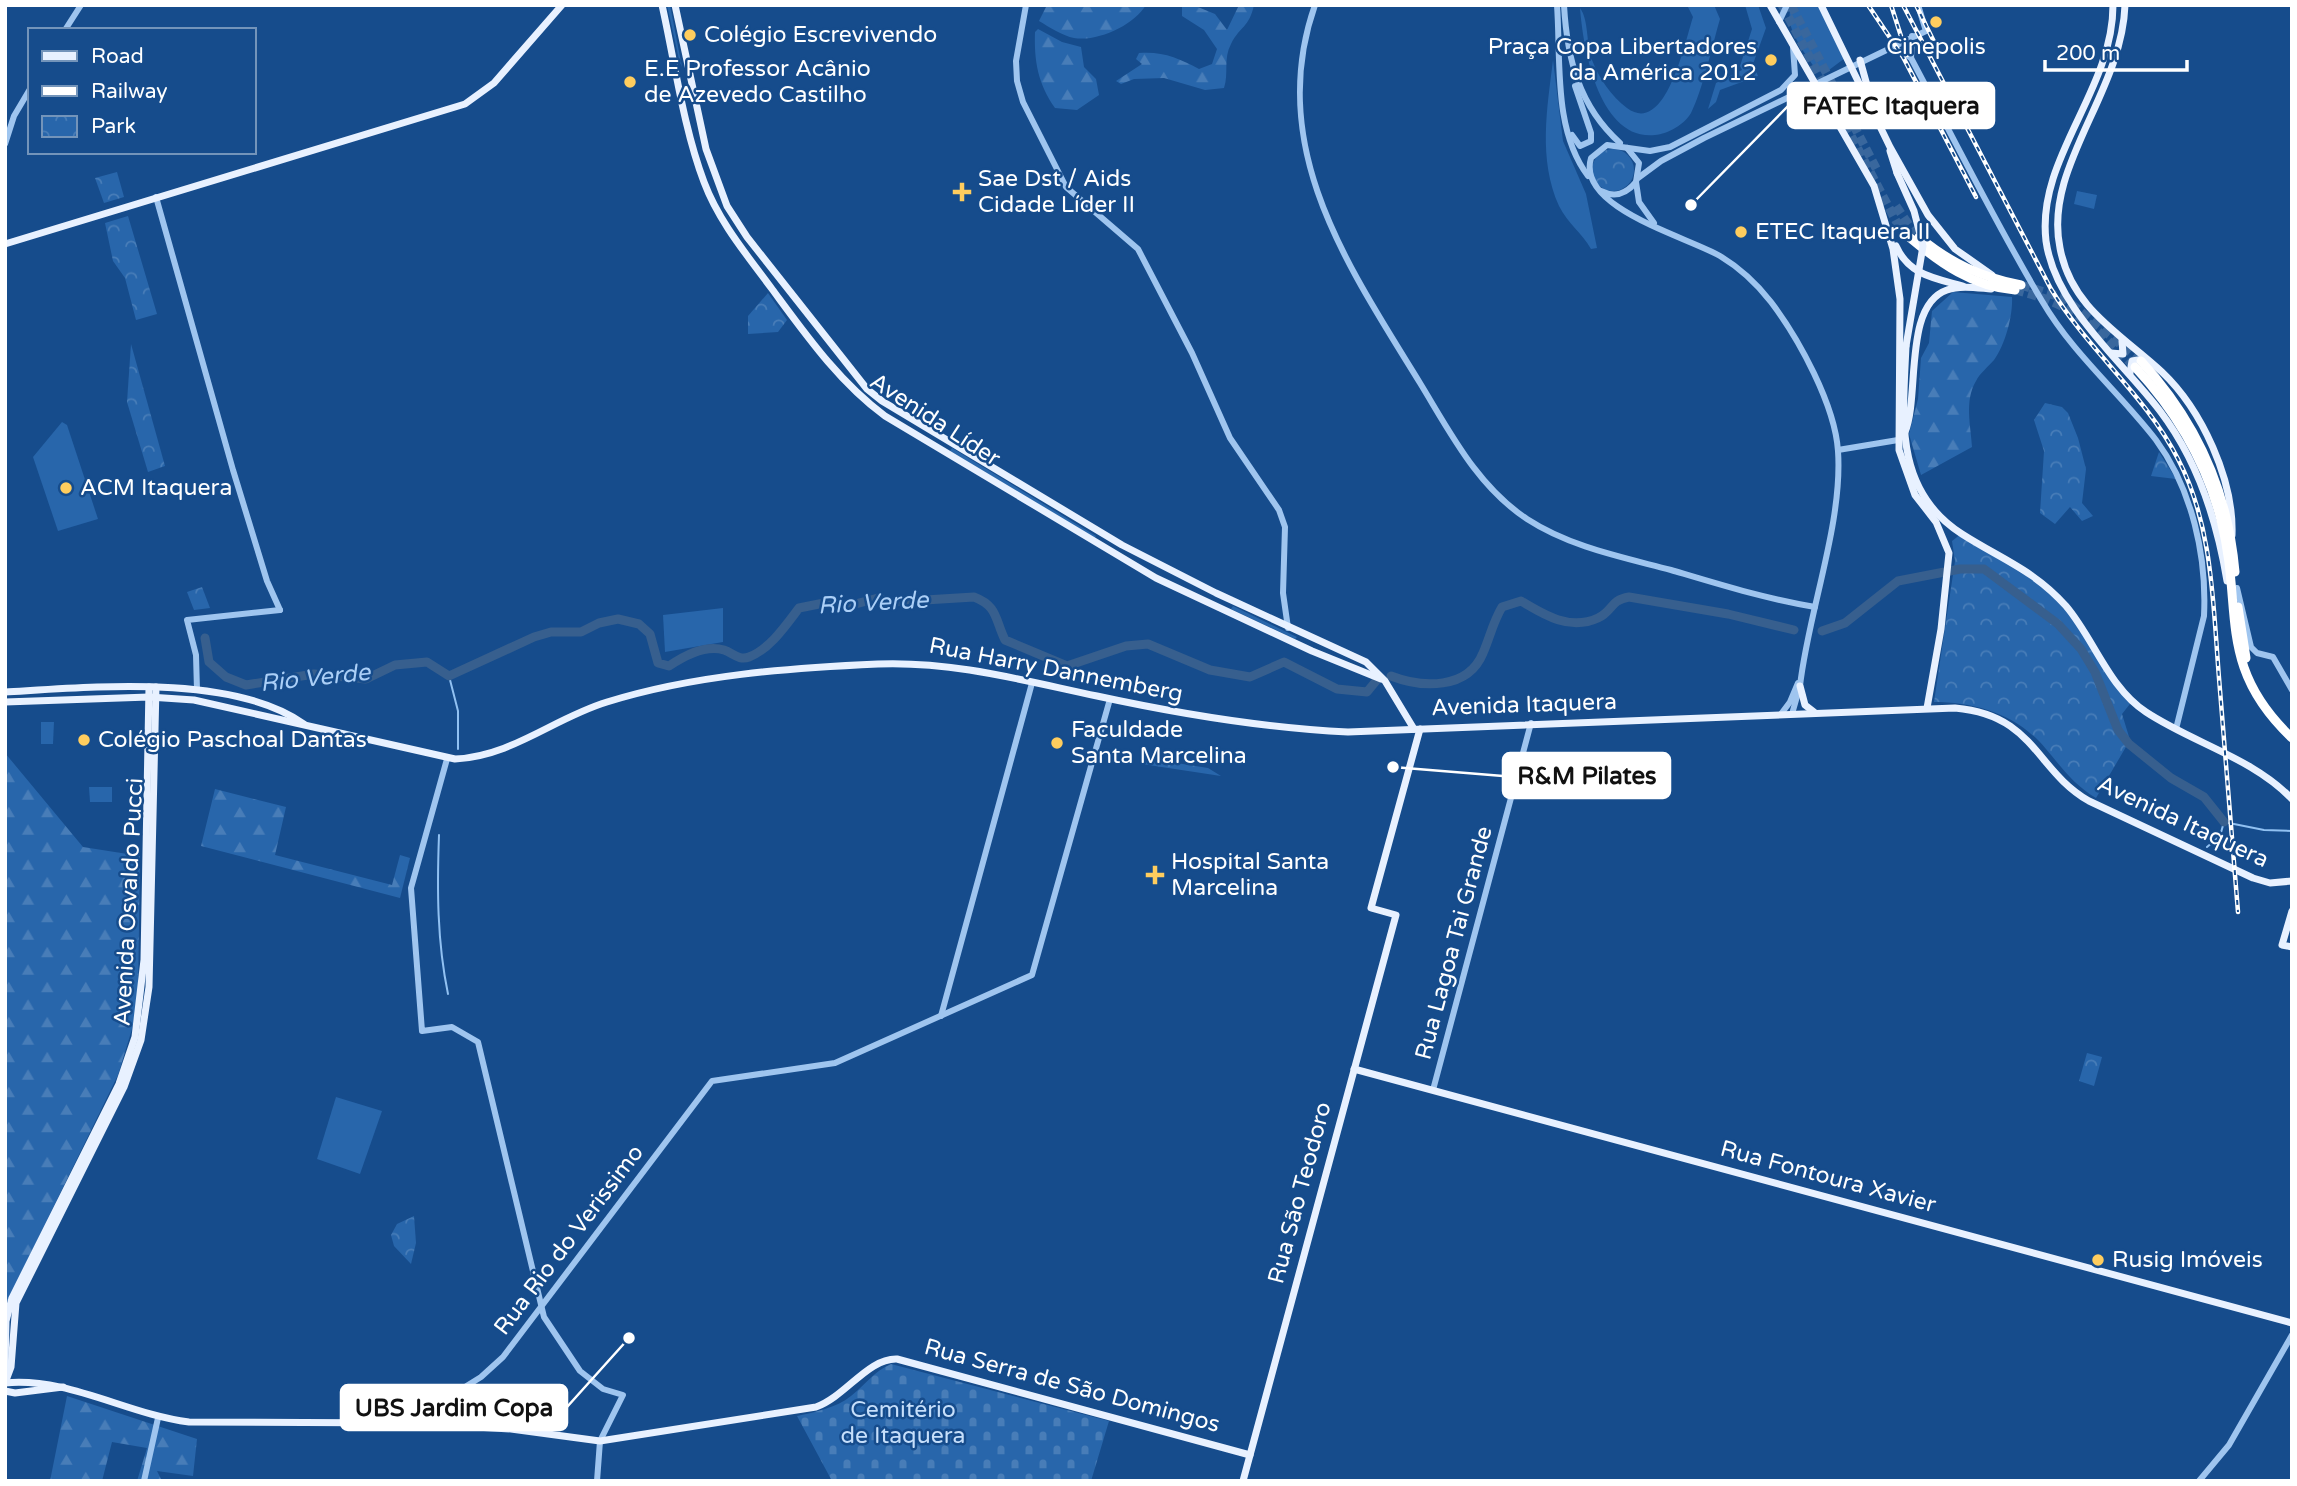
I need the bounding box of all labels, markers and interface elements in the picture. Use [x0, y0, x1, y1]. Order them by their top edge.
marker: Cinepolis [1928, 14, 1944, 30]
place label: Colégio Escrevivendo [704, 21, 937, 49]
marker: Colégio Escrevivendo [682, 27, 698, 43]
legend [28, 28, 256, 154]
scale bar [2045, 28, 2187, 72]
place label: Praça Copa Libertadores da América 2012 [1488, 33, 1757, 87]
place label: Cinepolis [1886, 33, 1986, 61]
text: 200 m [2056, 41, 2120, 66]
text: Road [91, 44, 144, 69]
marker: Praça Copa Libertadores da América 2012 [1763, 52, 1779, 68]
place label: E.E Professor Acânio de Azevedo Castilho [644, 55, 871, 109]
marker: E.E Professor Acânio de Azevedo Castilho [622, 74, 638, 90]
text: Railway [91, 79, 168, 104]
callout: FATEC Itaquera [1788, 83, 1994, 128]
text: FATEC Itaquera [1802, 92, 1980, 121]
text: Park [91, 114, 136, 139]
place label: Sae Dst / Aids Cidade Líder II [978, 165, 1135, 219]
marker: Sae Dst / Aids Cidade Líder II [952, 182, 972, 202]
place label: ETEC Itaquera II [1755, 218, 1931, 246]
marker: ETEC Itaquera II [1733, 224, 1749, 240]
street label: Avenida Líder [865, 367, 1006, 473]
place label: ACM Itaquera [80, 474, 232, 502]
marker: ACM Itaquera [58, 480, 74, 496]
water label: Rio Verde [817, 586, 930, 620]
street label: Rua Harry Dannemberg [927, 632, 1185, 708]
water label: Rio Verde [259, 658, 373, 698]
street label: Avenida Itaquera [1431, 688, 1617, 722]
place label: Faculdade Santa Marcelina [1071, 716, 1247, 770]
place label: Colégio Paschoal Dantas [98, 726, 367, 754]
marker: Colégio Paschoal Dantas [76, 732, 92, 748]
marker: Faculdade Santa Marcelina [1049, 735, 1065, 751]
callout: R&M Pilates [1503, 753, 1670, 798]
text: R&M Pilates [1517, 762, 1657, 791]
street label: Avenida Itaquera [2093, 770, 2273, 874]
street label: Avenida Osvaldo Pucci [109, 777, 149, 1027]
street label: Rua Lagoa Tai Grande [1409, 823, 1499, 1063]
place label: Hospital Santa Marcelina [1171, 848, 1329, 902]
marker: Hospital Santa Marcelina [1145, 865, 1165, 885]
street label: Rua São Teodoro [1262, 1099, 1338, 1287]
street label: Rua Fontoura Xavier [1717, 1135, 1939, 1219]
street label: Rua Rio do Verissimo [488, 1139, 650, 1341]
place label: Rusig Imóveis [2112, 1246, 2263, 1274]
marker: Rusig Imóveis [2090, 1252, 2106, 1268]
street label: Rua Serra de São Domingos [921, 1333, 1223, 1439]
callout: UBS Jardim Copa [341, 1385, 567, 1430]
text: UBS Jardim Copa [355, 1394, 553, 1423]
park label: Cemitério de Itaquera [841, 1396, 965, 1450]

